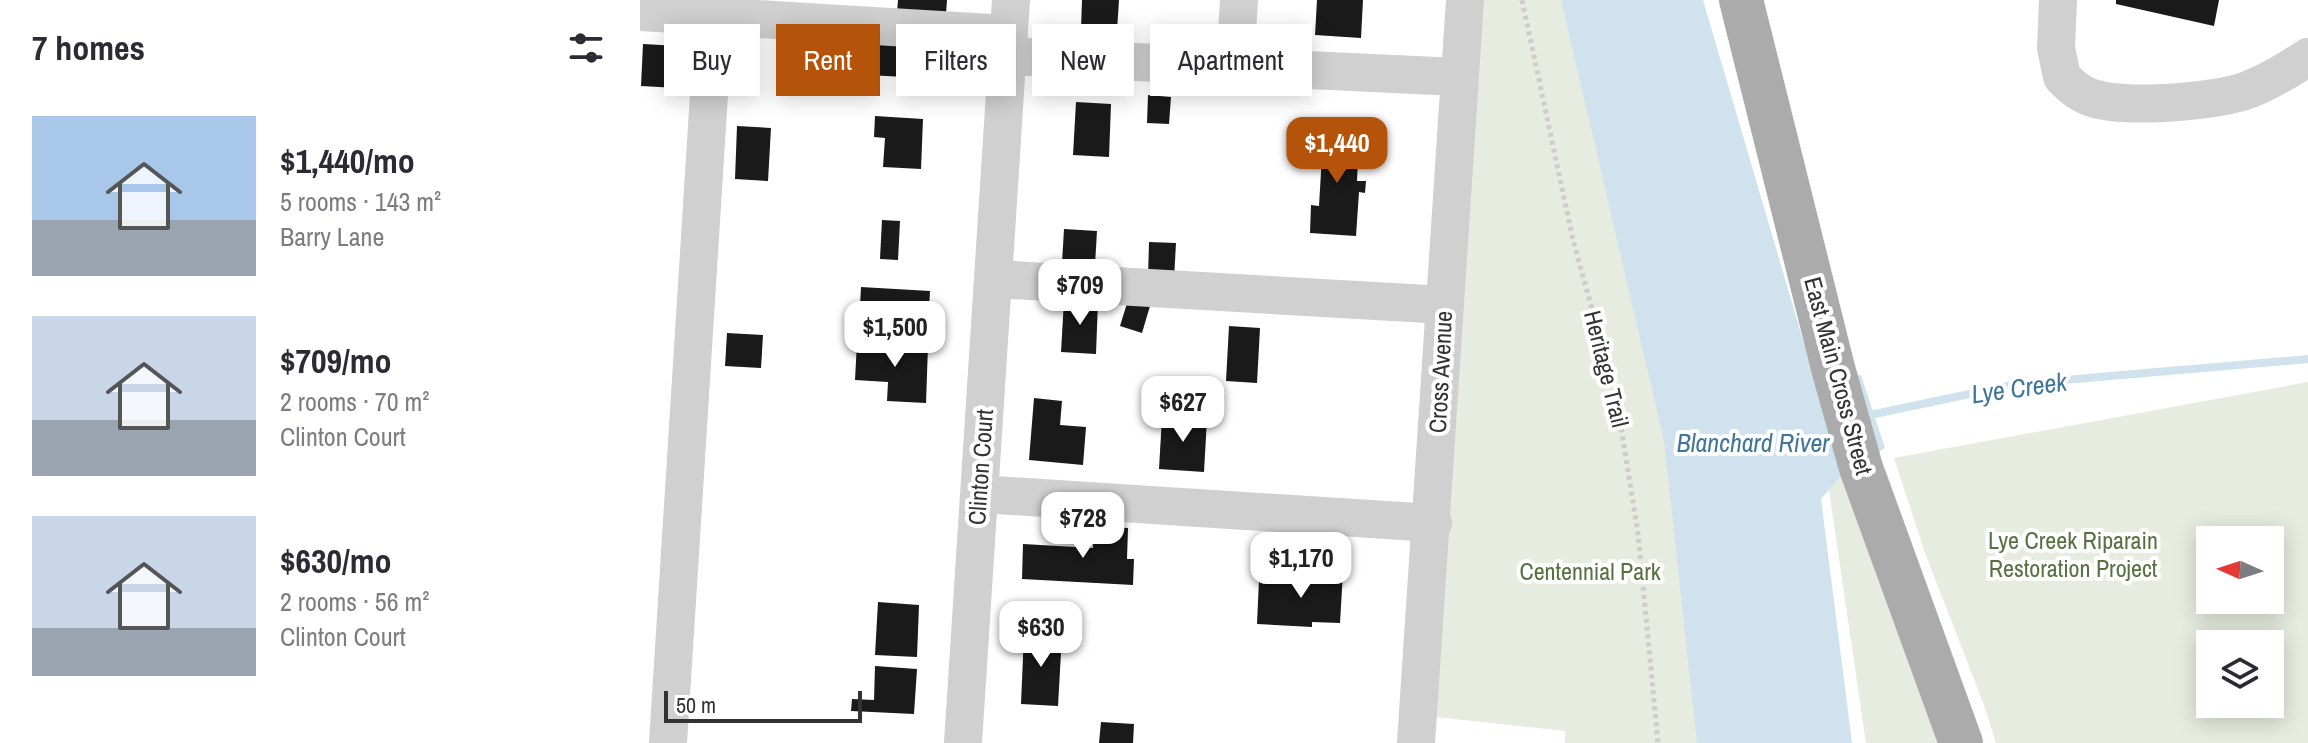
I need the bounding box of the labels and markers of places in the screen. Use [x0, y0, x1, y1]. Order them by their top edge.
pin: $1,440 [1272, 117, 1402, 185]
pin: $709 [1033, 259, 1127, 327]
pin: $1,500 [830, 301, 960, 369]
pin: $627 [1136, 376, 1230, 444]
pin: $728 [1036, 492, 1130, 560]
pin: $1,170 [1236, 532, 1366, 600]
pin: $630 [994, 601, 1088, 669]

